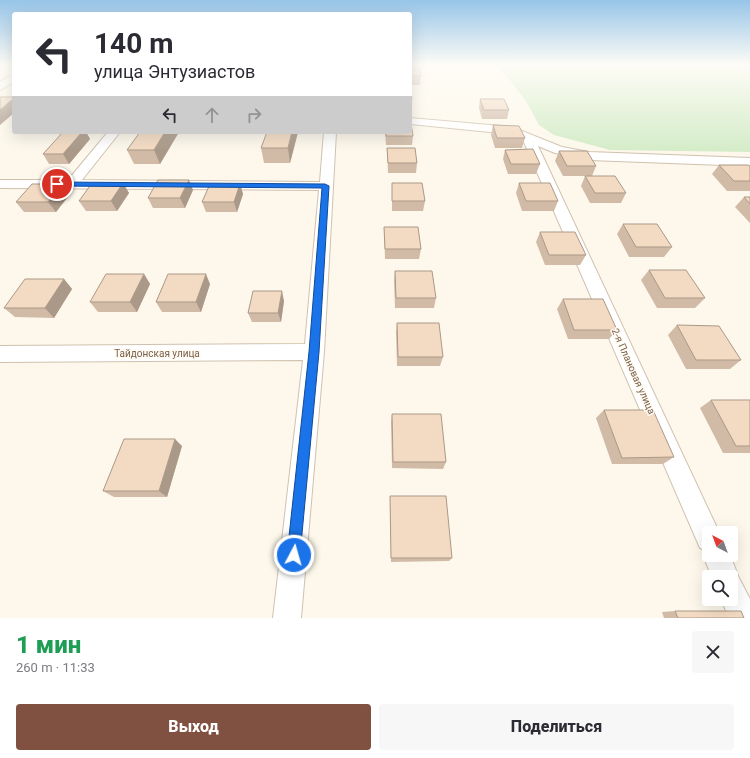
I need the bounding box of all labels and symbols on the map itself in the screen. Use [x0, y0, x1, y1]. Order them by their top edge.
pin [40, 167, 74, 201]
street label: 2-я Плановая улица [610, 327, 657, 416]
street label: Тайдонская улица [114, 348, 200, 359]
north arrow [702, 526, 738, 562]
position arrow [273, 534, 315, 576]

